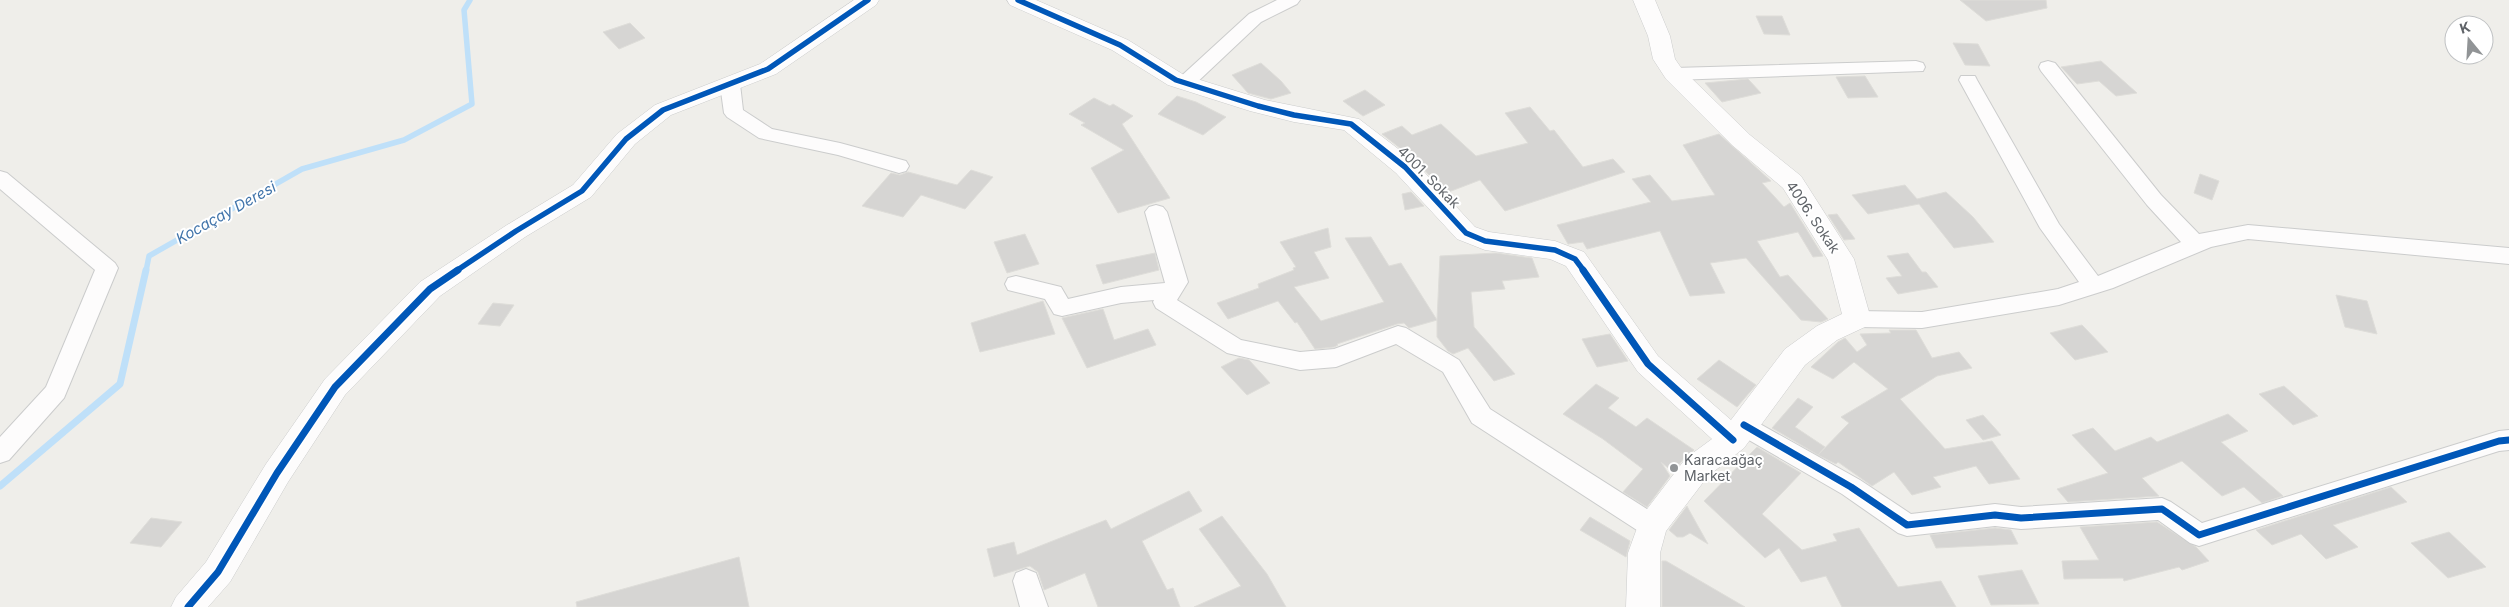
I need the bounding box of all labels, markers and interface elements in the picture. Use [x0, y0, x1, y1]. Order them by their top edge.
north arrow [2444, 15, 2494, 65]
text: K [2457, 18, 2472, 37]
street label: 4001. Sokak [1395, 142, 1464, 212]
water label: Kocaçay Deresi [172, 177, 279, 248]
street label: 4006. Sokak [1783, 177, 1844, 256]
place label: Karacaağaç Market [1684, 451, 1763, 484]
marker: Karacaağaç Market [1668, 462, 1680, 474]

